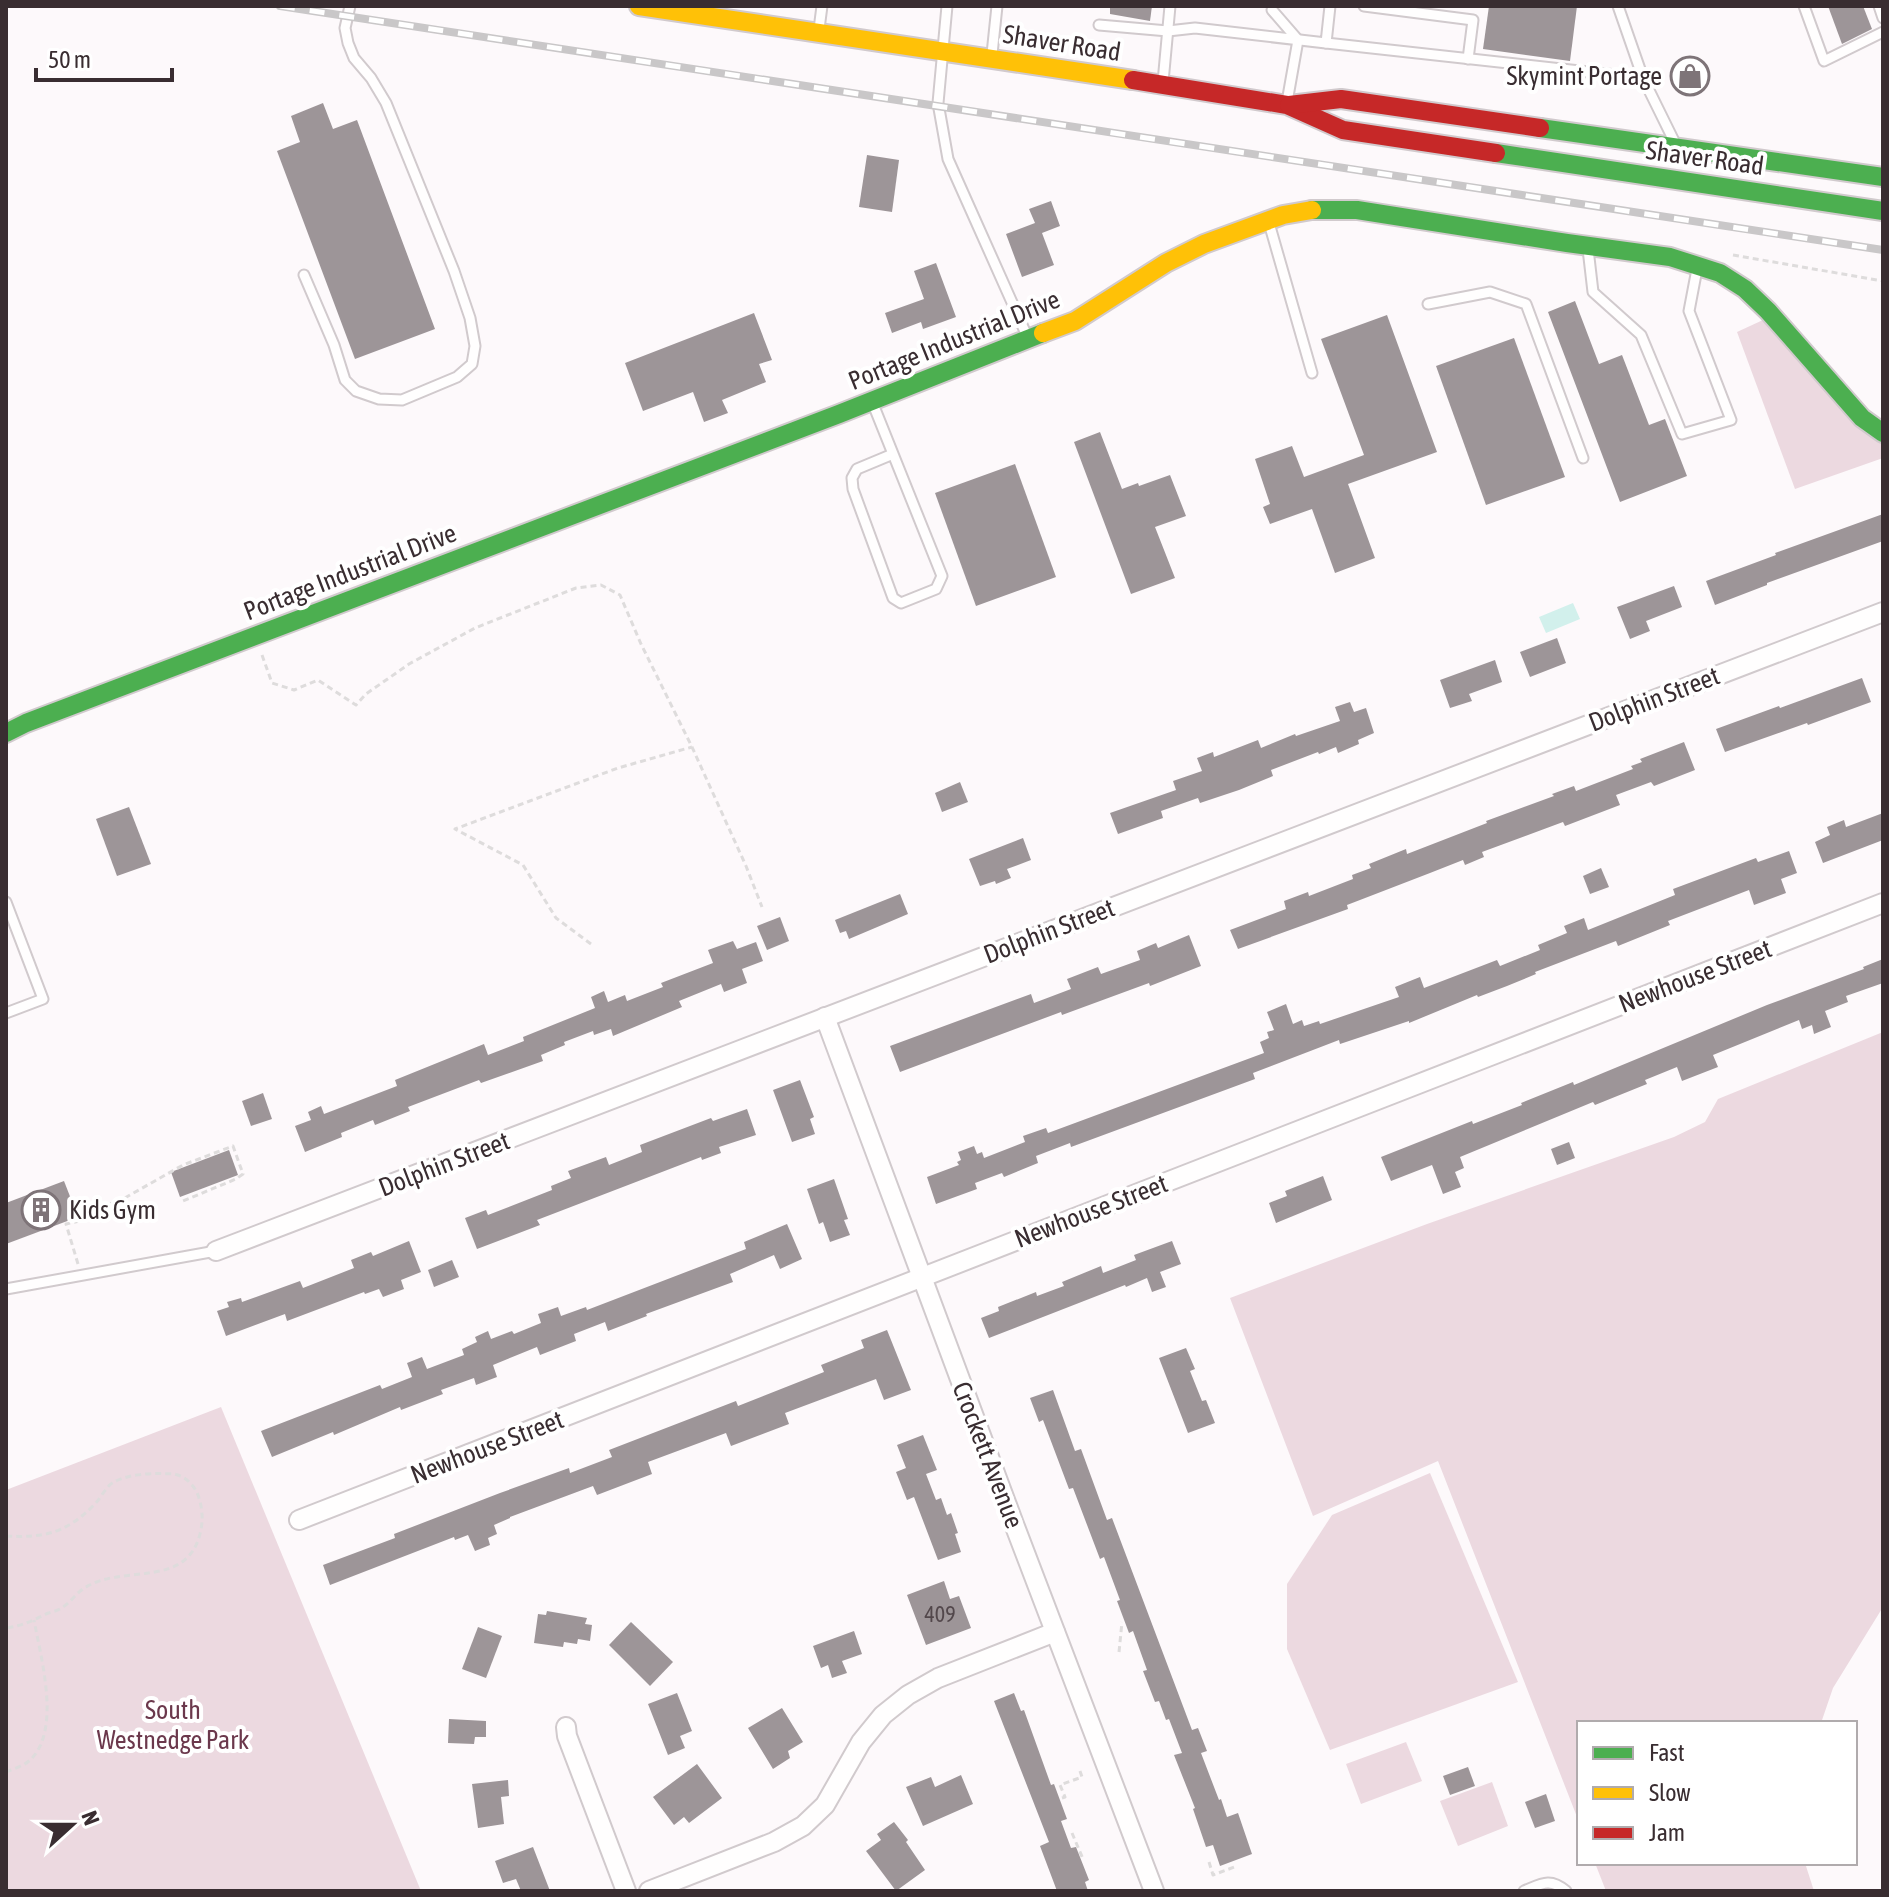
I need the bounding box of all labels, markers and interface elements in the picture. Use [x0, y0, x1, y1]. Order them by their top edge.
street label: Shaver Road [1001, 19, 1123, 67]
scale bar [36, 32, 172, 82]
text: 50 m [48, 46, 91, 73]
shop icon: Skymint Portage [1669, 55, 1711, 97]
place label: Skymint Portage [1506, 61, 1662, 91]
street label: Shaver Road [1644, 135, 1766, 181]
street label: Portage Industrial Drive [844, 284, 1064, 396]
street label: Portage Industrial Drive [240, 518, 460, 626]
street label: Dolphin Street [1584, 660, 1724, 738]
street label: Dolphin Street [979, 892, 1119, 970]
street label: Newhouse Street [1614, 933, 1776, 1019]
street label: Dolphin Street [374, 1125, 514, 1203]
street label: Newhouse Street [1010, 1168, 1172, 1254]
building icon: Kids Gym [20, 1189, 62, 1231]
place label: Kids Gym [69, 1195, 156, 1225]
street label: Crockett Avenue [946, 1378, 1030, 1532]
street label: Newhouse Street [406, 1404, 568, 1490]
house number: 409 [924, 1601, 956, 1627]
park label: South Westnedge Park [97, 1695, 249, 1755]
legend [1577, 1721, 1857, 1865]
text: Fast [1649, 1739, 1685, 1766]
text: Slow [1649, 1779, 1691, 1806]
north arrow [32, 1785, 112, 1865]
text: N [76, 1807, 105, 1829]
text: Jam [1649, 1819, 1685, 1846]

